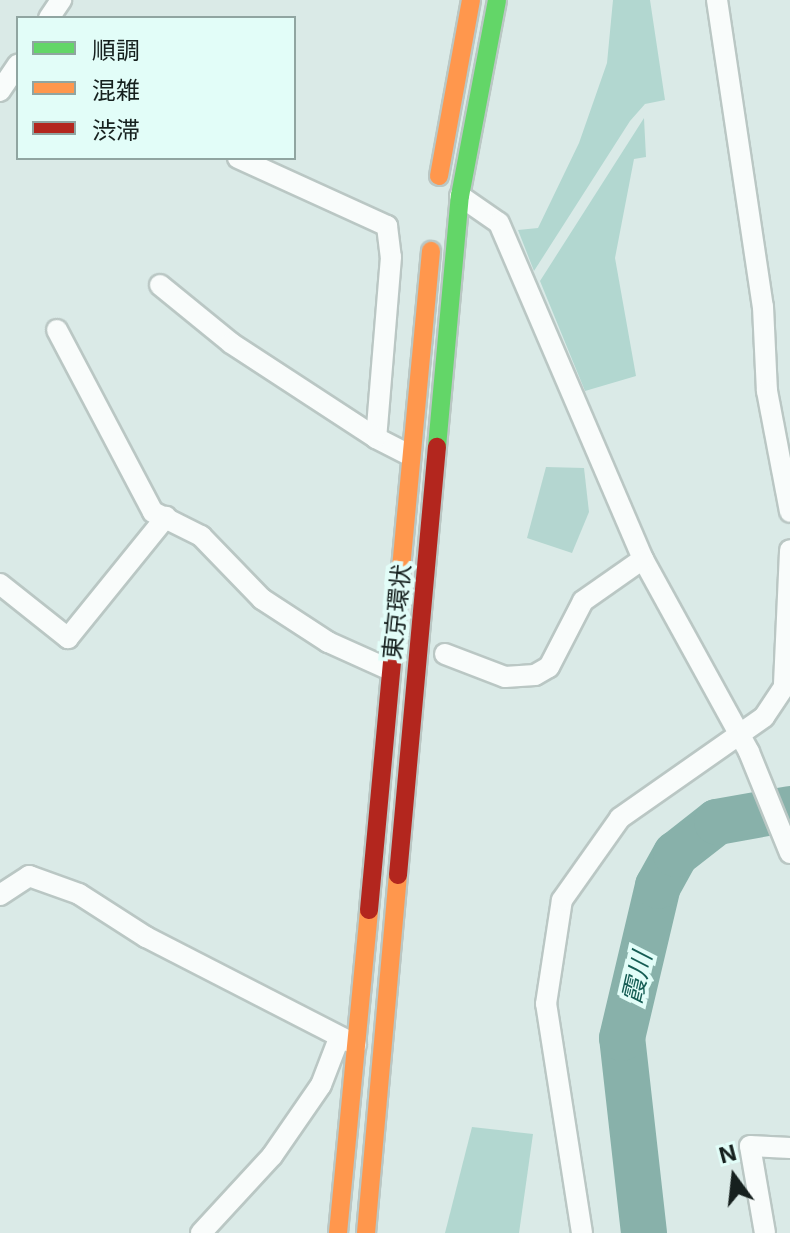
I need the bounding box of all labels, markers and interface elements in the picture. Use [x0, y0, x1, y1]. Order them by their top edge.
legend [16, 16, 296, 160]
text: 順調 [92, 36, 140, 65]
text: 混雑 [92, 76, 140, 105]
text: 渋滞 [92, 116, 140, 145]
street label: 東京環状 [378, 563, 416, 661]
water label: 霞川 [616, 949, 658, 1007]
north arrow [694, 1137, 774, 1217]
text: N [716, 1139, 739, 1169]

